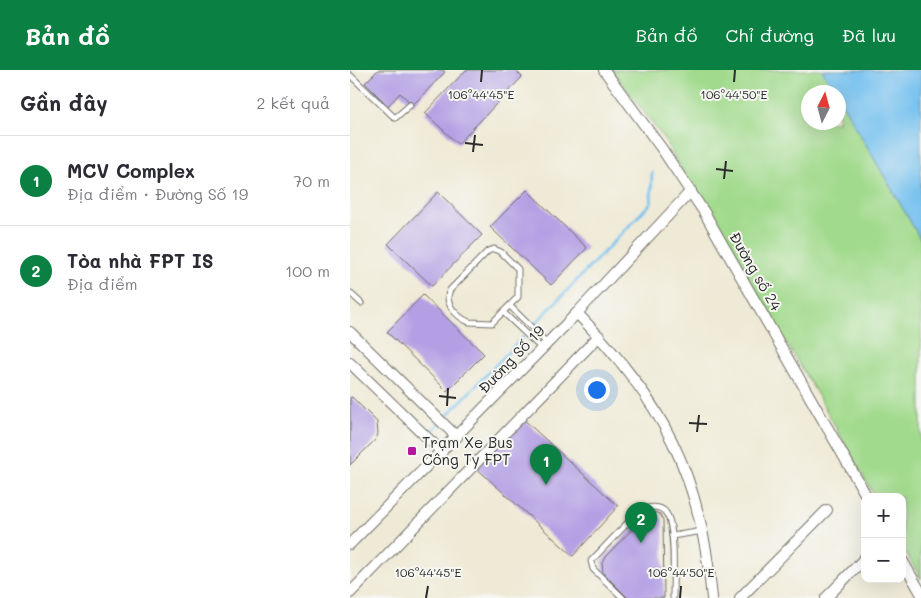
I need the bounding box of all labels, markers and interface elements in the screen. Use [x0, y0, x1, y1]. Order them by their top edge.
text: Bản đồ [25, 20, 110, 51]
text: Bản đồ [636, 23, 698, 47]
text: Chỉ đường [726, 23, 814, 47]
text: Đã lưu [842, 23, 896, 47]
north arrow [801, 85, 846, 130]
text: 106°44'45"E [448, 86, 514, 102]
text: 106°44'50"E [701, 86, 768, 102]
text: Gần đây [20, 89, 108, 116]
text: 2 kết quả [256, 92, 330, 113]
text: MCV Complex [67, 158, 195, 183]
text: 1 [32, 170, 40, 191]
text: 70 m [293, 170, 330, 191]
text: Địa điểm · Đường Số 19 [67, 183, 248, 204]
street label: Đường số 24 [725, 228, 787, 314]
text: Tòa nhà FPT IS [67, 248, 214, 273]
text: 2 [32, 260, 40, 281]
text: 100 m [285, 260, 330, 281]
text: Địa điểm [67, 273, 138, 294]
street label: Đường Số 19 [473, 321, 549, 397]
your location [584, 377, 610, 403]
place label: Trạm Xe Bus Công Ty FPT [422, 432, 513, 469]
pin: 1 [530, 444, 562, 485]
marker: Trạm Xe Bus Công Ty FPT [406, 445, 418, 457]
map controls [861, 493, 906, 583]
button: + [861, 493, 906, 538]
pin: 2 [625, 502, 657, 543]
button: − [861, 538, 906, 583]
text: 106°44'45"E [395, 564, 461, 580]
text: 106°44'50"E [648, 564, 715, 580]

